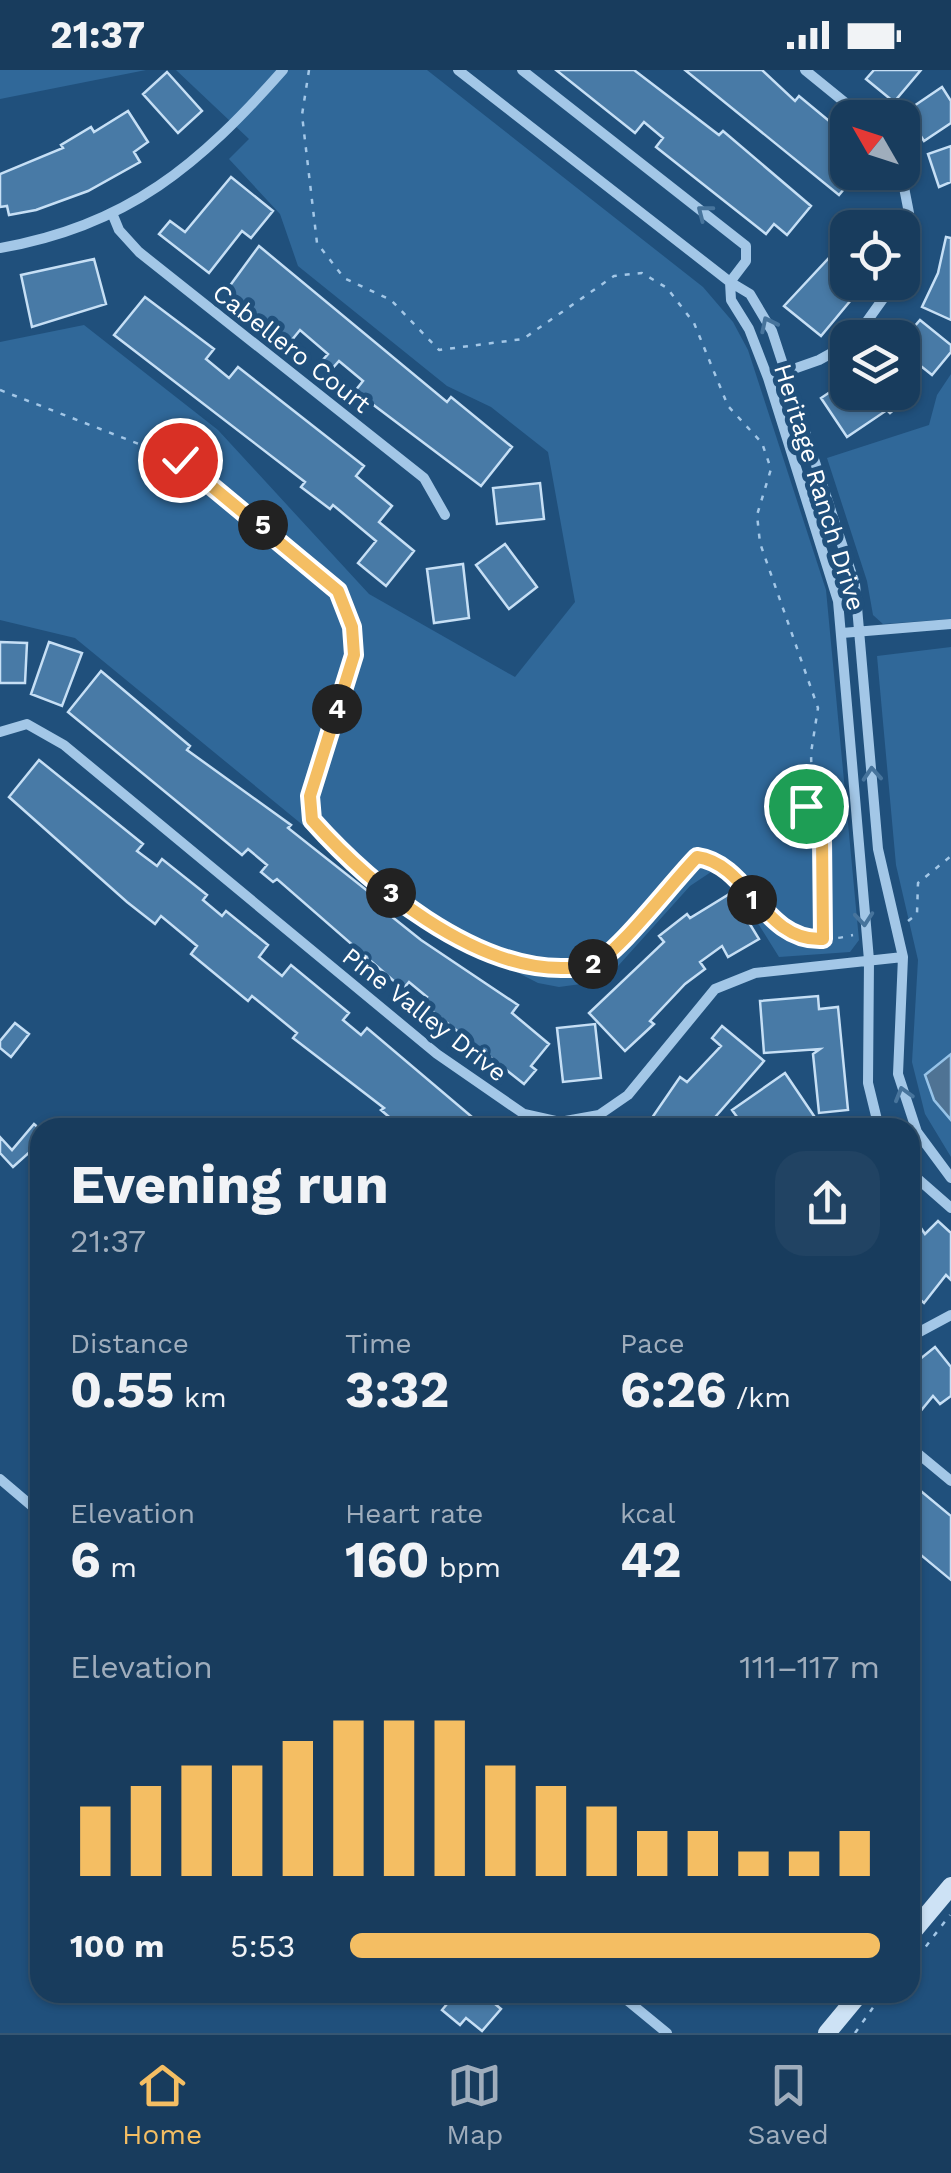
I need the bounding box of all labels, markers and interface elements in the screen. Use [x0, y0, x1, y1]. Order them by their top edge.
text: 21:37 [50, 13, 145, 57]
north arrow [830, 100, 920, 190]
map controls [830, 100, 920, 410]
one-way arrow [697, 206, 715, 223]
button: locate [830, 210, 920, 300]
street label: Cabellero Court [207, 278, 377, 419]
one-way arrow [761, 316, 781, 334]
button: layers [830, 320, 920, 410]
street label: Heritage Ranch Drive [768, 360, 871, 614]
pin [138, 418, 223, 503]
icon: check [153, 433, 208, 488]
pin: 5 [238, 500, 288, 550]
text: 5 [255, 508, 271, 541]
pin: 4 [312, 684, 362, 734]
text: 4 [328, 692, 346, 725]
pin [764, 764, 849, 849]
one-way arrow [862, 765, 884, 781]
icon: arrive [779, 779, 834, 834]
pin: 3 [366, 868, 416, 918]
pin: 1 [727, 875, 777, 925]
text: 3 [383, 876, 399, 909]
text: 1 [746, 883, 758, 916]
one-way arrow [853, 911, 874, 927]
pin: 2 [568, 939, 618, 989]
street label: Pine Valley Drive [337, 941, 513, 1088]
text: 2 [585, 947, 601, 980]
one-way arrow [894, 1086, 915, 1103]
button: share [775, 1151, 880, 1256]
text: Evening run [70, 1152, 389, 1216]
text: 21:37 [70, 1222, 146, 1260]
text: Distance [70, 1327, 189, 1360]
text: Time [345, 1327, 412, 1360]
text: Pace [620, 1327, 685, 1360]
text: 0.55 [70, 1360, 175, 1419]
text: 3:32 [345, 1360, 449, 1419]
text: 6:26 [620, 1360, 727, 1419]
text: km [175, 1381, 227, 1414]
text: /km [727, 1381, 791, 1414]
text: Elevation [70, 1497, 195, 1530]
text: Heart rate [345, 1497, 483, 1530]
text: kcal [620, 1497, 675, 1530]
text: 6 [70, 1530, 101, 1589]
text: 160 [345, 1530, 430, 1589]
text: 42 [620, 1530, 682, 1589]
text: m [101, 1551, 137, 1584]
text: bpm [430, 1551, 501, 1584]
text: Elevation [70, 1648, 213, 1686]
text: 111–117 m [739, 1648, 880, 1686]
text: 100 m [70, 1927, 164, 1965]
text: 5:53 [230, 1927, 295, 1965]
tab: Home [122, 2058, 202, 2151]
tab: Map [446, 2058, 503, 2151]
tab: Saved [748, 2058, 829, 2151]

